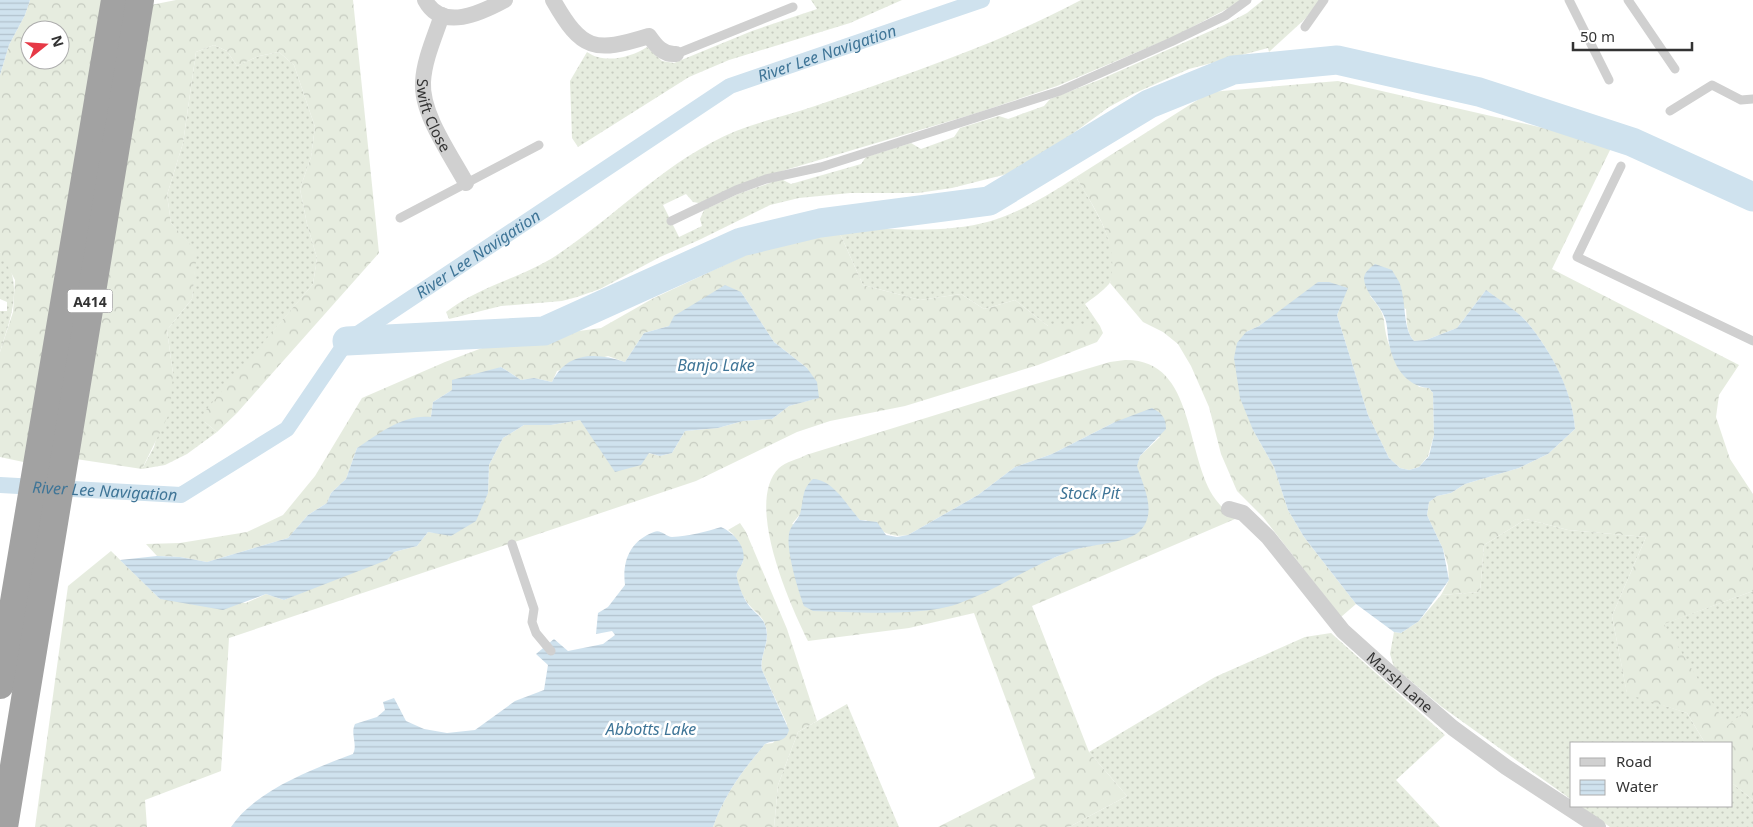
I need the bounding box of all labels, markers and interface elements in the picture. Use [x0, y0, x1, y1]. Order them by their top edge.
water label: River Lee Navigation [754, 19, 899, 87]
north arrow [20, 20, 70, 70]
scale bar [1573, 20, 1692, 52]
text: 50 m [1580, 26, 1615, 46]
text: N [47, 33, 69, 49]
street label: Swift Close [413, 78, 456, 155]
water label: River Lee Navigation [411, 204, 545, 303]
road number: A414 [68, 290, 112, 312]
water label: Banjo Lake [677, 354, 755, 376]
water label: River Lee Navigation [32, 476, 178, 506]
water label: Stock Pit [1060, 482, 1121, 504]
street label: Marsh Lane [1362, 647, 1438, 717]
water label: Abbotts Lake [605, 718, 696, 740]
legend [1570, 742, 1733, 807]
text: Road [1616, 751, 1652, 771]
text: Water [1616, 776, 1658, 796]

